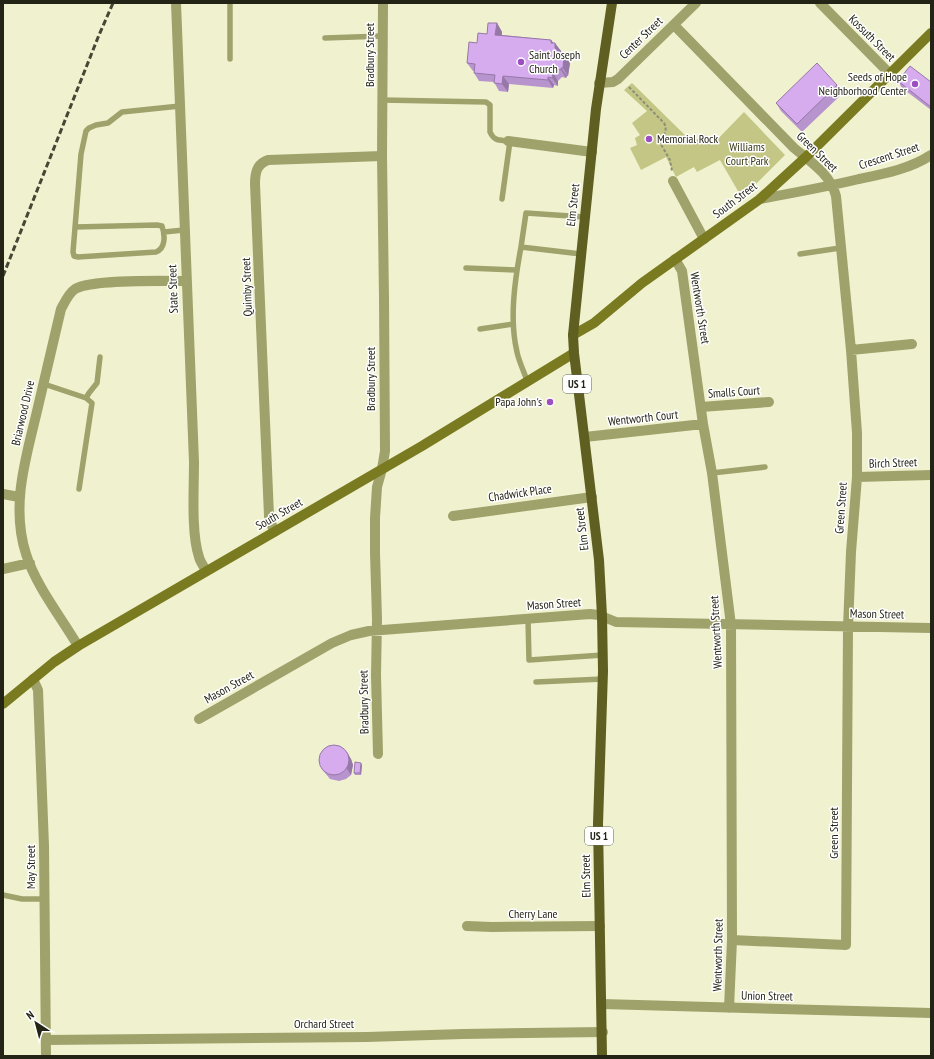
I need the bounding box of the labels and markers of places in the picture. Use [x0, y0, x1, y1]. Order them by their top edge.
place label: Saint Joseph Church [529, 47, 580, 76]
marker: Saint Joseph Church [516, 57, 526, 67]
place label: Seeds of Hope Neighborhood Center [819, 69, 908, 98]
marker: Seeds of Hope Neighborhood Center [910, 79, 920, 89]
place label: Memorial Rock [657, 131, 718, 146]
marker: Memorial Rock [644, 134, 654, 144]
place label: Papa John's [495, 394, 542, 409]
marker: Papa John's [545, 397, 555, 407]

